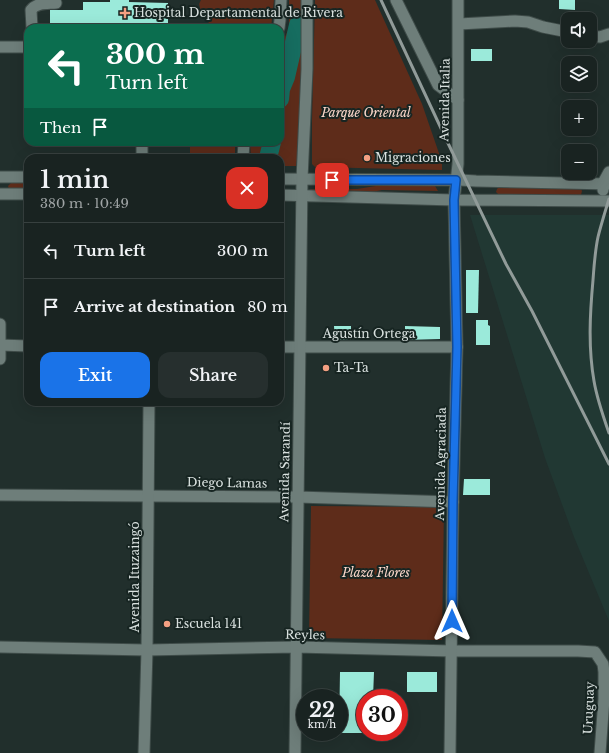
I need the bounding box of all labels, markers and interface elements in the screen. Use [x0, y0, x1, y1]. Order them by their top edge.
place label: Hospital Departamental de Rivera [134, 5, 343, 20]
marker: Hospital Departamental de Rivera [119, 7, 131, 19]
map controls [561, 12, 597, 180]
button: sound [561, 12, 597, 48]
text: 300 m [106, 37, 205, 72]
icon: left [40, 40, 92, 92]
button: layers [561, 56, 597, 92]
street label: Avenida Italia [436, 58, 453, 143]
text: Turn left [106, 72, 188, 94]
button: + [561, 100, 597, 136]
park label: Parque Oriental [320, 105, 411, 120]
icon: arrive [89, 116, 111, 138]
text: Then [40, 118, 81, 137]
button: − [561, 144, 597, 180]
place label: Migraciones [375, 150, 451, 165]
marker: Migraciones [362, 153, 372, 163]
pin [315, 163, 349, 197]
text: 1 min [40, 165, 109, 194]
button: close [226, 167, 268, 209]
icon: arrive [321, 169, 343, 191]
text: 380 m · 10:49 [40, 195, 129, 212]
icon: left [40, 240, 62, 262]
text: Turn left [74, 241, 145, 260]
text: 300 m [217, 241, 268, 260]
icon: arrive [40, 296, 62, 318]
text: Arrive at destination [74, 297, 235, 316]
text: 80 m [247, 297, 287, 316]
street label: Agustín Ortega [322, 326, 416, 341]
button: Exit [40, 352, 150, 398]
button: Share [158, 352, 268, 398]
place label: Ta-Ta [334, 360, 369, 375]
marker: Ta-Ta [321, 363, 331, 373]
street label: Avenida Agraciada [432, 407, 449, 522]
street label: Avenida Sarandí [276, 421, 293, 523]
street label: Diego Lamas [187, 474, 267, 491]
street label: Avenida Ituzaingó [127, 521, 142, 633]
park label: Plaza Flores [341, 565, 410, 580]
position arrow [431, 600, 473, 642]
place label: Escuela 141 [175, 616, 242, 631]
marker: Escuela 141 [162, 619, 172, 629]
street label: Reyles [285, 627, 325, 642]
street label: Uruguay [580, 681, 597, 735]
speed limit sign: 30 [356, 689, 408, 741]
text: 22 [309, 698, 335, 722]
text: km/h [308, 718, 336, 731]

